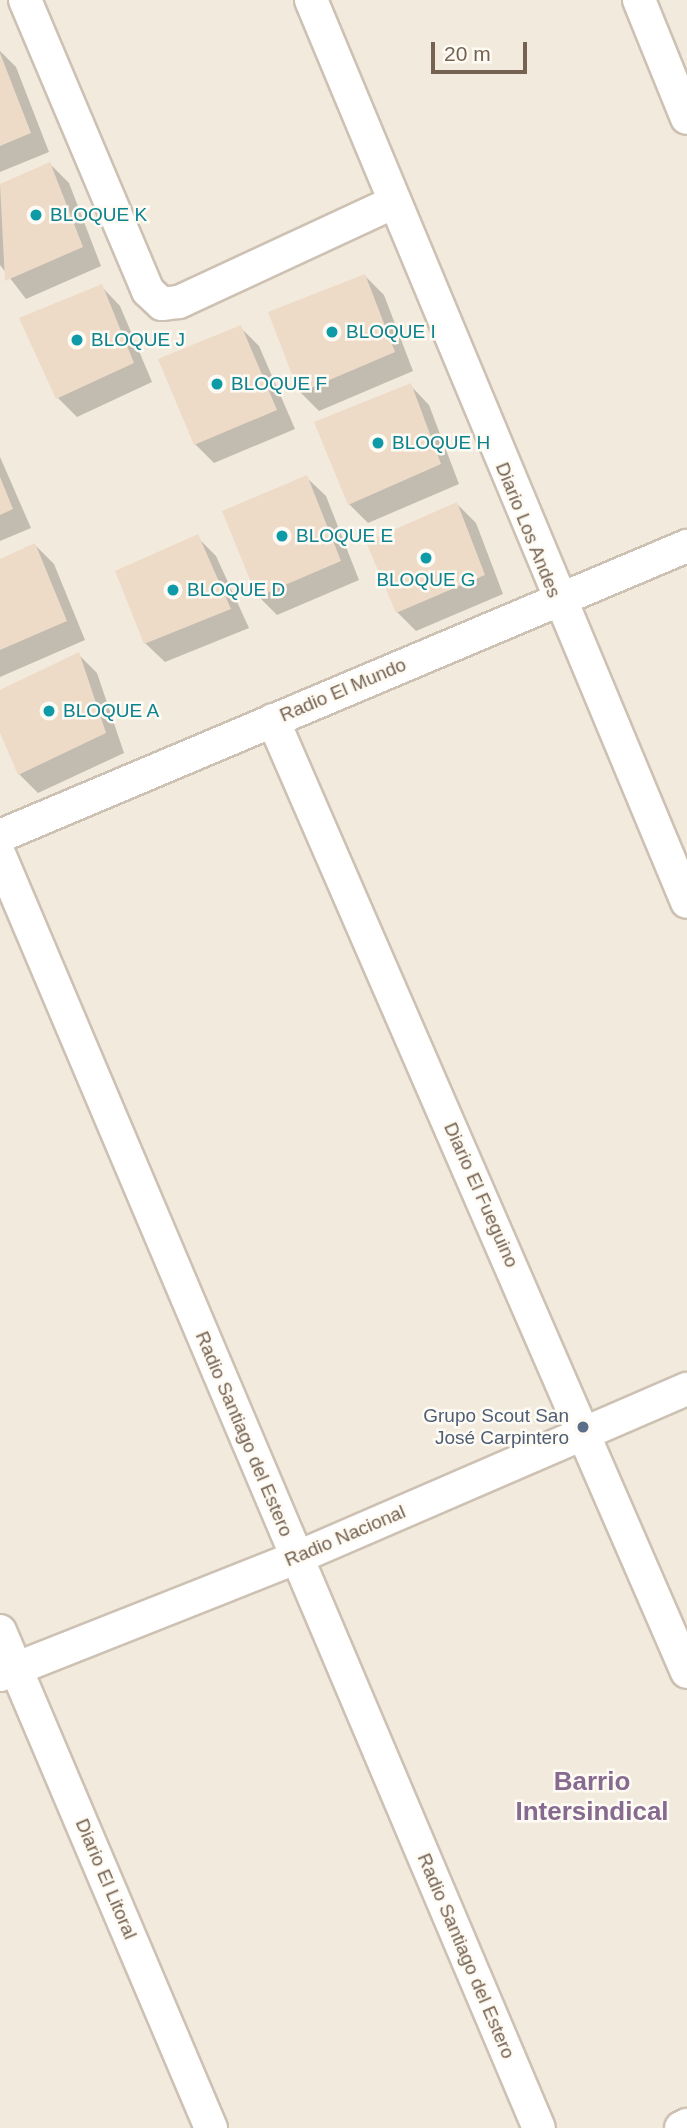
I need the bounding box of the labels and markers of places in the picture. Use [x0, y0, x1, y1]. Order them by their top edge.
place label: BLOQUE K [50, 204, 147, 226]
marker: BLOQUE K [28, 207, 44, 223]
place label: BLOQUE I [346, 321, 436, 343]
marker: BLOQUE I [324, 324, 340, 340]
place label: BLOQUE J [91, 329, 185, 351]
marker: BLOQUE J [69, 332, 85, 348]
place label: BLOQUE F [231, 373, 327, 395]
marker: BLOQUE F [209, 376, 225, 392]
place label: BLOQUE H [392, 432, 490, 454]
marker: BLOQUE H [370, 435, 386, 451]
place label: BLOQUE E [296, 525, 393, 547]
marker: BLOQUE E [274, 528, 290, 544]
marker: BLOQUE G [418, 550, 434, 566]
place label: BLOQUE G [376, 569, 476, 591]
place label: BLOQUE D [187, 579, 285, 601]
marker: BLOQUE D [165, 582, 181, 598]
place label: BLOQUE A [63, 700, 160, 722]
marker: BLOQUE A [41, 703, 57, 719]
place label: Grupo Scout San José Carpintero [423, 1405, 569, 1449]
marker: Grupo Scout San José Carpintero [575, 1419, 591, 1435]

